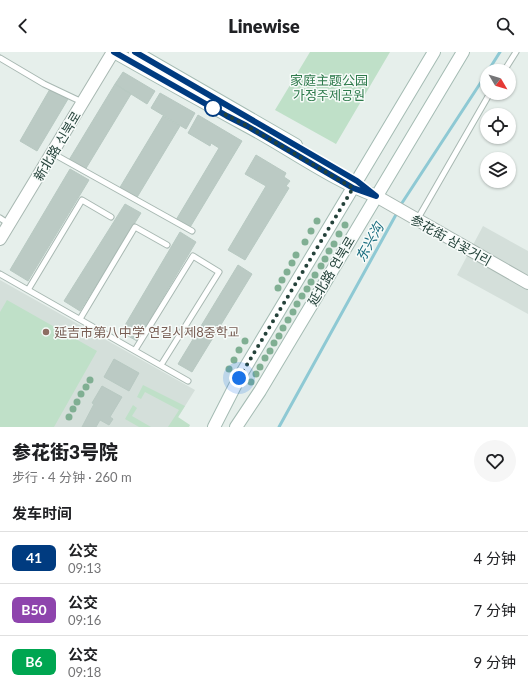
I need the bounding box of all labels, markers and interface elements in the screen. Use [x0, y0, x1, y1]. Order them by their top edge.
icon: back [12, 15, 34, 37]
text: Linewise [228, 15, 300, 37]
icon: search [494, 15, 516, 37]
north arrow [480, 64, 516, 100]
map controls [480, 64, 516, 188]
park label: 家庭主题公园 가정주제공원 [290, 72, 368, 103]
unlabelled marker [204, 99, 222, 117]
street label: 新北路 신북로 [30, 108, 84, 184]
button: locate [480, 108, 516, 144]
button: layers [480, 152, 516, 188]
street label: 参花街 삼꽃거리 [408, 211, 494, 269]
water label: 东兴沟 [351, 218, 388, 264]
street label: 延北路 연북로 [304, 233, 358, 309]
place label: 延吉市第八中学 연길시제8중학교 [54, 324, 240, 340]
marker: 延吉市第八中学 연길시제8중학교 [41, 327, 51, 337]
your location [229, 368, 249, 388]
text: 参花街3号院 [12, 440, 118, 463]
button: heart [474, 440, 516, 482]
text: 步行 · 4 分钟 · 260 m [12, 469, 132, 485]
text: 发车时间 [12, 504, 72, 522]
text: 公交 [68, 541, 98, 559]
text: 41 [26, 549, 42, 566]
text: 4 分钟 [473, 549, 516, 567]
text: 09:13 [68, 560, 101, 576]
text: 公交 [68, 593, 98, 611]
text: B50 [21, 601, 47, 618]
text: 7 分钟 [473, 601, 516, 619]
text: 09:16 [68, 612, 101, 628]
text: 公交 [68, 645, 98, 663]
text: B6 [25, 653, 43, 670]
text: 9 分钟 [473, 653, 516, 671]
text: 09:18 [68, 664, 101, 680]

